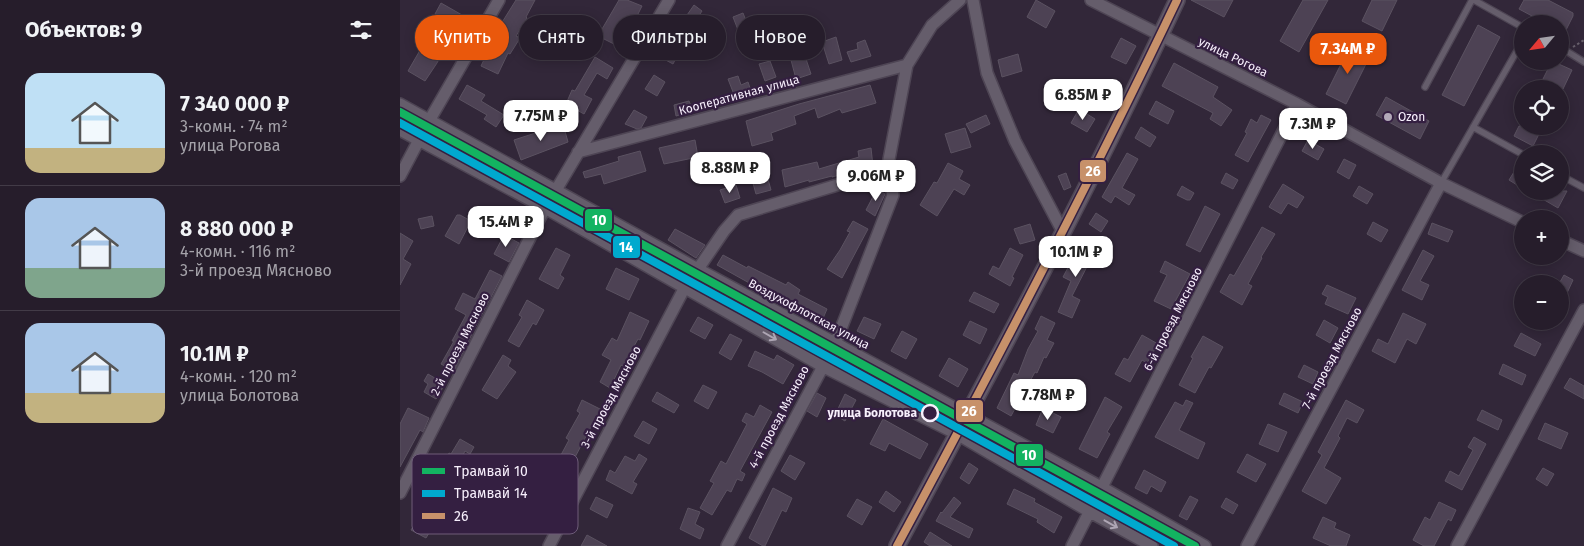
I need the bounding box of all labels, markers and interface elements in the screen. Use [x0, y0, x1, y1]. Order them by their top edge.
chip: Купить [415, 15, 509, 60]
chip: Снять [519, 15, 603, 60]
chip: Фильтры [613, 15, 726, 60]
chip: Новое [736, 15, 825, 60]
north arrow [1514, 15, 1569, 70]
map controls [1514, 15, 1569, 330]
icon: filters [347, 16, 375, 44]
text: Объектов: 9 [25, 17, 142, 43]
pin: 7.34M ₽ [1302, 32, 1394, 75]
street label: улица Рогова [1196, 34, 1270, 80]
text: 7.34M ₽ [1321, 39, 1375, 58]
street label: Кооперативная улица [677, 72, 801, 118]
pin: 6.85M ₽ [1037, 78, 1129, 121]
button: locate [1514, 80, 1569, 135]
text: 6.85M ₽ [1055, 85, 1111, 104]
text: 7 340 000 ₽ [180, 91, 289, 117]
icon: home [65, 93, 125, 153]
pin: 7.75M ₽ [495, 100, 587, 142]
text: 7.75M ₽ [514, 106, 568, 125]
pin: 7.3M ₽ [1272, 108, 1354, 150]
place label: Ozon [1398, 110, 1425, 124]
marker: Ozon [1382, 111, 1394, 123]
text: 7.3M ₽ [1290, 114, 1336, 133]
text: 3-комн. · 74 m² [180, 117, 288, 136]
text: улица Рогова [180, 136, 280, 155]
button: layers [1514, 145, 1569, 200]
pin: 8.88M ₽ [684, 152, 776, 194]
text: 8.88M ₽ [701, 158, 759, 177]
line badge: 26 [1079, 159, 1107, 183]
pin: 9.06M ₽ [830, 160, 922, 202]
text: 26 [1085, 163, 1101, 180]
text: 9.06M ₽ [848, 166, 904, 185]
pin: 15.4M ₽ [460, 206, 552, 248]
line badge: 10 [584, 208, 613, 232]
button: + [1514, 210, 1569, 265]
text: 15.4M ₽ [479, 212, 533, 231]
text: 10 [592, 212, 606, 229]
text: 8 880 000 ₽ [180, 216, 293, 242]
icon: home [65, 218, 125, 278]
line badge: 14 [612, 235, 641, 259]
pin: 10.1M ₽ [1030, 236, 1122, 278]
text: 14 [619, 239, 633, 256]
text: 4-комн. · 116 m² [180, 242, 295, 261]
text: 10.1M ₽ [1050, 242, 1102, 261]
text: 3-й проезд Мясново [180, 261, 332, 280]
street label: 6-й проезд Мясново [1141, 265, 1205, 373]
button: − [1514, 275, 1569, 330]
street label: Воздухофлотская улица [746, 276, 872, 352]
street label: 2-й проезд Мясново [428, 290, 492, 398]
street label: 7-й проезд Мясново [1299, 305, 1365, 411]
one-way arrow [762, 331, 777, 341]
text: 10.1M ₽ [180, 341, 249, 367]
icon: home [65, 343, 125, 403]
street label: 3-й проезд Мясново [578, 343, 644, 451]
street label: 4-й проезд Мясново [746, 363, 812, 471]
text: 4-комн. · 120 m² [180, 367, 297, 386]
pin: 7.78M ₽ [1002, 378, 1094, 421]
text: 7.78M ₽ [1021, 385, 1075, 404]
text: улица Болотова [180, 386, 299, 405]
line badge: 26 [955, 399, 984, 423]
text: 26 [961, 403, 977, 420]
marker: улица Болотова [921, 404, 939, 422]
place label: улица Болотова [826, 406, 917, 420]
line badge: 10 [1015, 443, 1044, 467]
text: 10 [1022, 447, 1036, 464]
legend [412, 454, 578, 534]
text: Трамвай 10 [454, 463, 528, 480]
text: Трамвай 14 [454, 485, 528, 502]
text: 26 [454, 508, 468, 525]
one-way arrow [1104, 519, 1118, 529]

